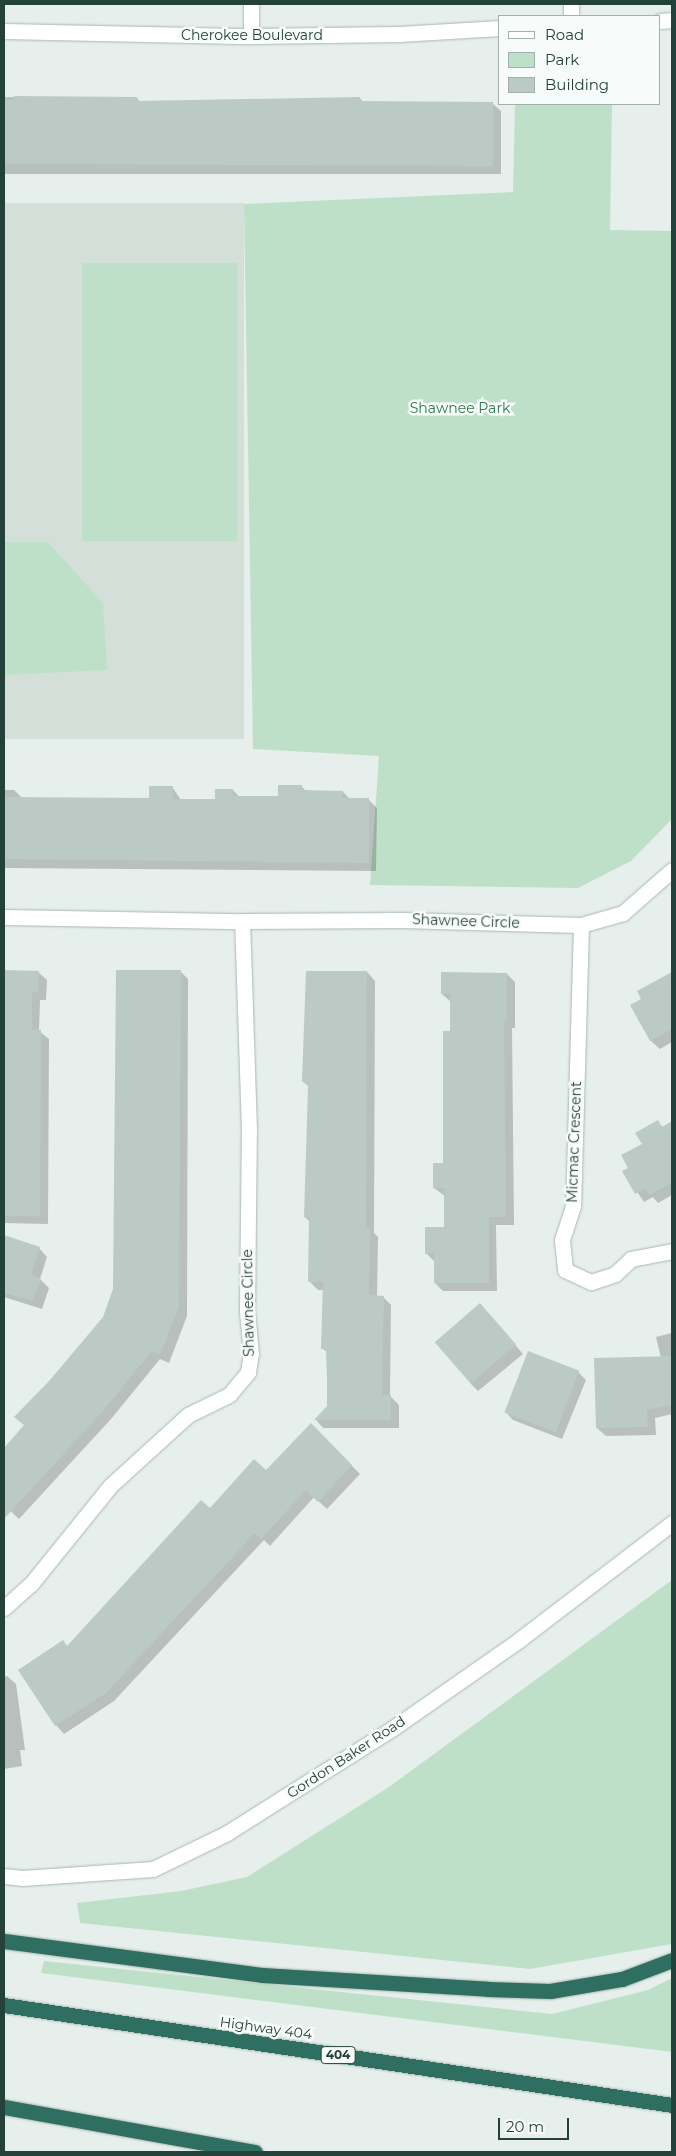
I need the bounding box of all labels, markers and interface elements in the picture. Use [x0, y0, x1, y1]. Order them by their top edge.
legend [498, 15, 661, 105]
text: Road [545, 25, 584, 44]
street label: Cherokee Boulevard [181, 27, 323, 43]
text: Park [545, 50, 579, 69]
text: Building [545, 75, 609, 94]
park label: Shawnee Park [410, 400, 510, 416]
street label: Shawnee Circle [412, 911, 520, 931]
street label: Micmac Crescent [563, 1081, 585, 1203]
street label: Shawnee Circle [239, 1249, 257, 1357]
street label: Gordon Baker Road [284, 1712, 408, 1802]
street label: Highway 404 [219, 2013, 313, 2043]
road number: 404 [320, 2046, 356, 2064]
scale bar [501, 2108, 572, 2140]
text: 20 m [506, 2117, 544, 2136]

